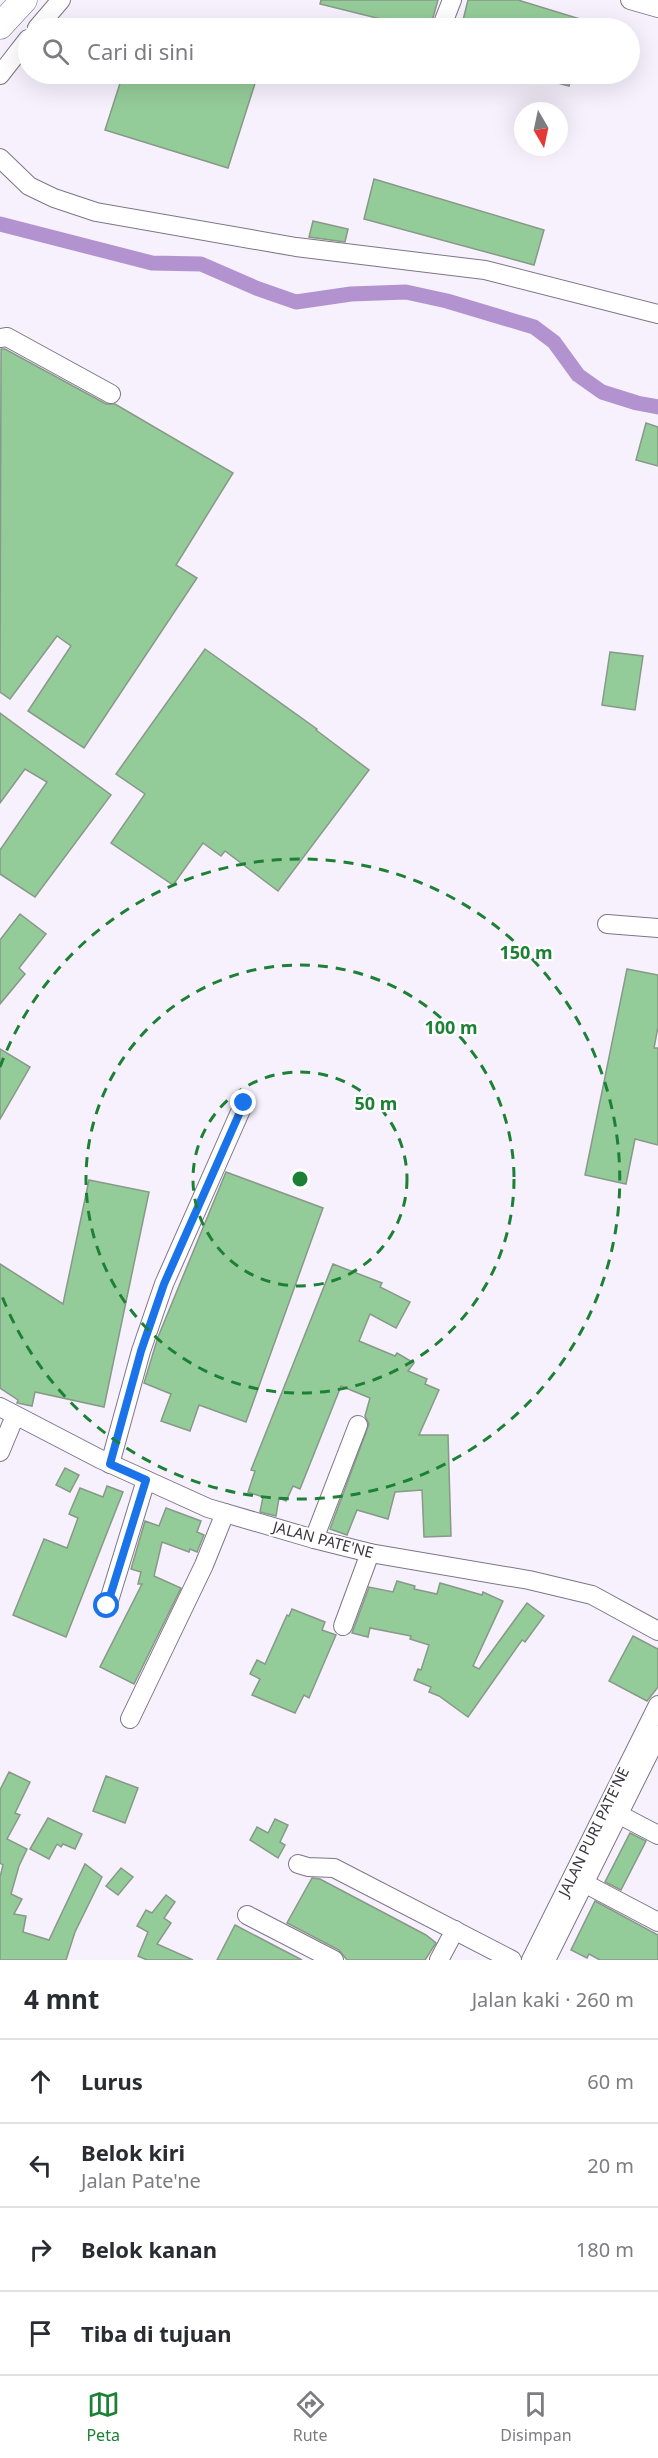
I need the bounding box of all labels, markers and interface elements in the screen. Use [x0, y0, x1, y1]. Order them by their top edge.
search box [18, 18, 640, 84]
icon: search [39, 35, 72, 68]
text: Cari di sini [87, 36, 194, 66]
north arrow [514, 102, 568, 156]
text: 150 m [499, 940, 553, 964]
text: 100 m [424, 1015, 478, 1039]
route end [230, 1089, 256, 1115]
text: 50 m [355, 1091, 397, 1115]
centre of rings [290, 1169, 310, 1189]
street label: JALAN PATE'NE [269, 1516, 376, 1562]
route start [93, 1592, 119, 1618]
street label: JALAN PURI PATE'NE [552, 1764, 633, 1901]
text: 4 mnt [24, 1981, 99, 2017]
text: Jalan kaki · 260 m [472, 1986, 634, 2013]
icon: ahead [24, 2065, 57, 2098]
text: Lurus [81, 2066, 143, 2096]
text: 60 m [587, 2068, 634, 2095]
text: Belok kiri [81, 2137, 185, 2167]
icon: left [24, 2149, 57, 2182]
text: 20 m [587, 2152, 634, 2179]
text: Jalan Pate'ne [81, 2167, 201, 2194]
icon: right [24, 2233, 57, 2266]
text: Belok kanan [81, 2234, 217, 2264]
text: 180 m [576, 2236, 634, 2263]
icon: arrive [24, 2317, 57, 2350]
text: Tiba di tujuan [81, 2318, 231, 2348]
tab: Peta [86, 2388, 120, 2446]
tab: Rute [293, 2388, 327, 2446]
tab: Disimpan [500, 2388, 572, 2446]

